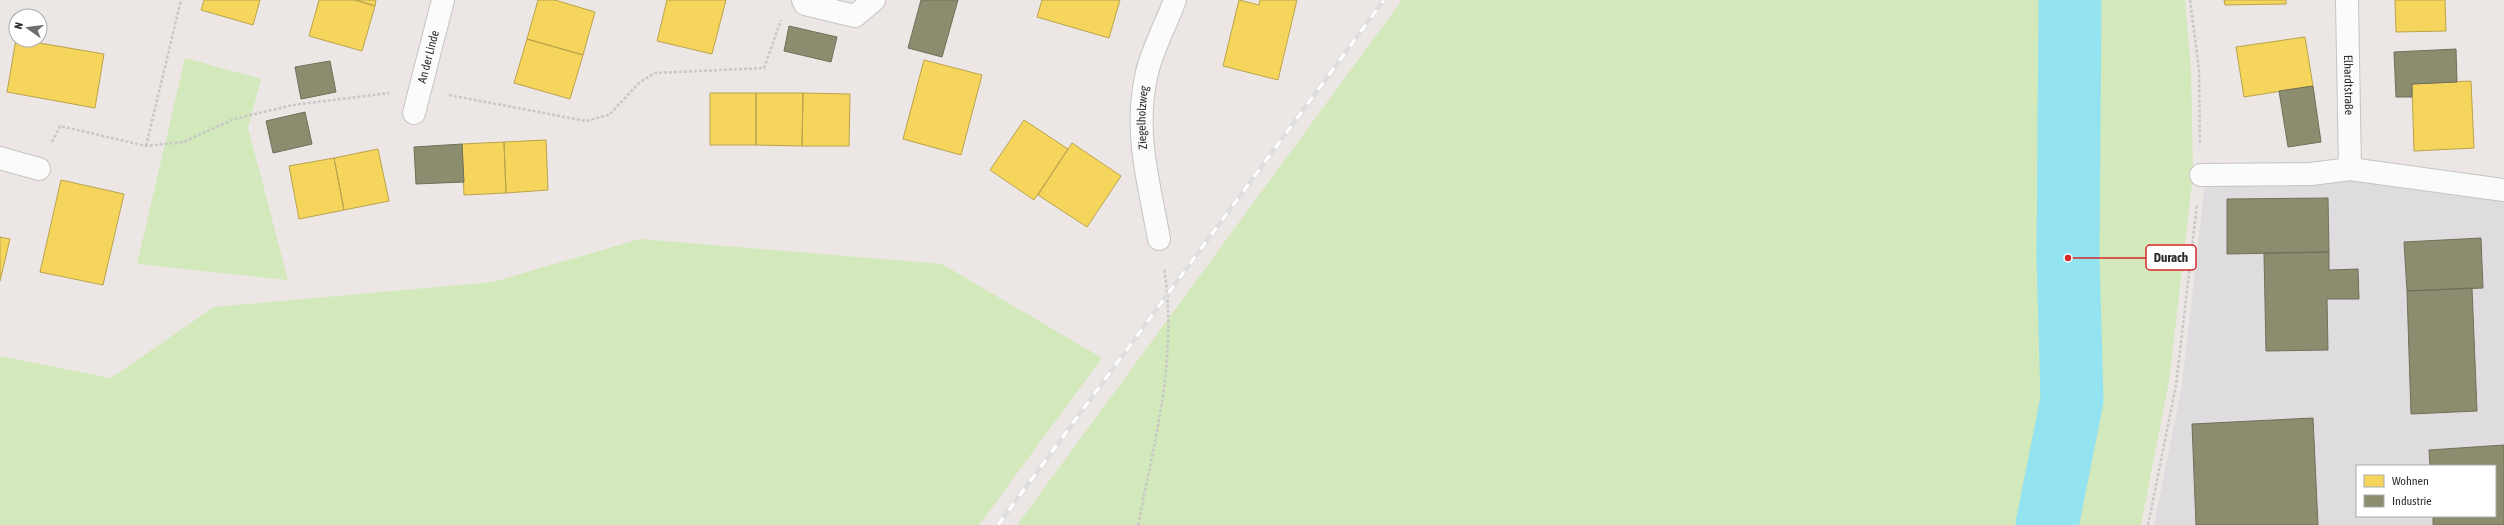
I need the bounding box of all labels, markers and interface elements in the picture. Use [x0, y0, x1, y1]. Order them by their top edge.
north arrow [8, 8, 48, 48]
text: N [12, 21, 25, 30]
street label: An der Linde [415, 29, 442, 85]
street label: Elhardtstraße [2341, 55, 2356, 115]
street label: Ziegelholzweg [1135, 84, 1151, 150]
callout: Durach [2146, 245, 2196, 270]
text: Durach [2154, 250, 2188, 265]
legend [2356, 465, 2496, 517]
text: Wohnen [2392, 474, 2429, 488]
text: Industrie [2392, 494, 2432, 508]

